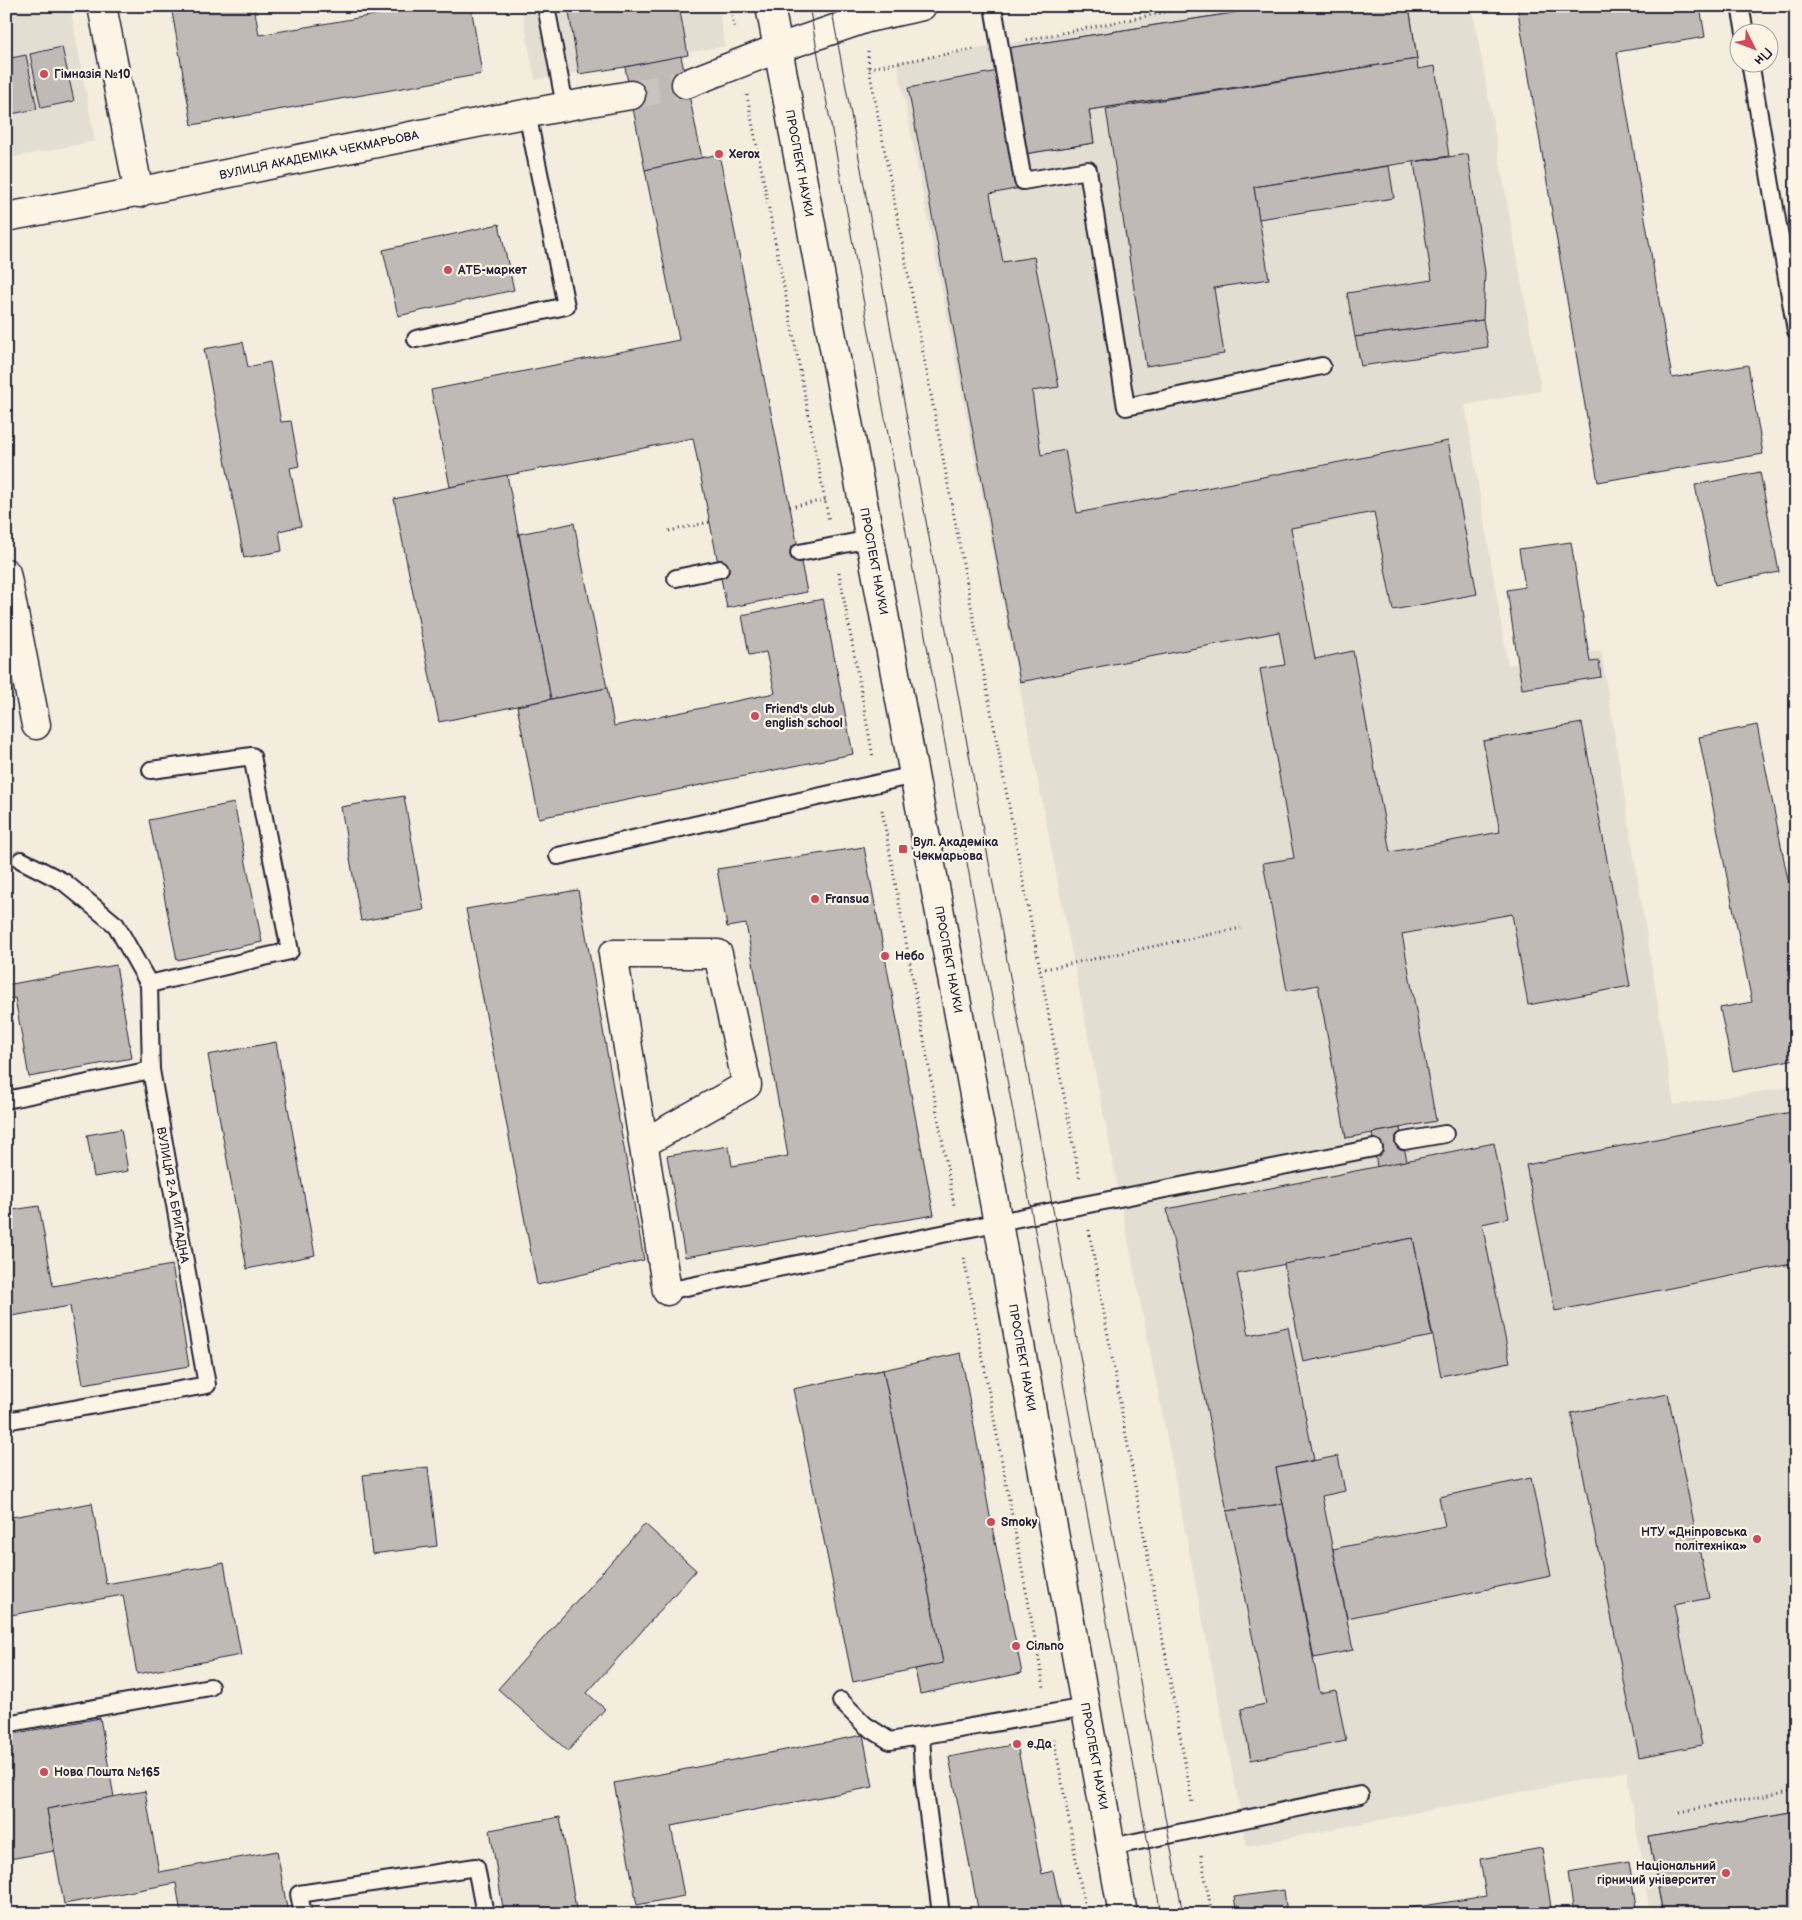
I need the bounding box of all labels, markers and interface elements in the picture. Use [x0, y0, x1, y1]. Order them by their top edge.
north arrow [1730, 22, 1780, 72]
text: Пн [1751, 44, 1776, 69]
place label: Гімназія №10 [54, 67, 131, 82]
marker: Гімназія №10 [38, 68, 50, 80]
street label: ПРОСПЕКТ НАУКИ [782, 108, 816, 218]
street label: ВУЛИЦЯ АКАДЕМІКА ЧЕКМАРЬОВА [218, 128, 421, 183]
place label: Xerox [729, 147, 760, 162]
marker: Xerox [713, 148, 725, 160]
place label: АТБ-маркет [457, 263, 527, 278]
marker: АТБ-маркет [442, 264, 454, 276]
street label: ПРОСПЕКТ НАУКИ [856, 507, 891, 616]
place label: Friend's club english school [765, 702, 843, 731]
marker: Friend's club english school [749, 710, 761, 722]
place label: Вул. Академіка Чекмарьова [913, 835, 999, 864]
marker: Вул. Академіка Чекмарьова [897, 843, 909, 855]
place label: Fransua [825, 892, 869, 907]
marker: Fransua [809, 893, 821, 905]
street label: ПРОСПЕКТ НАУКИ [931, 905, 966, 1014]
place label: Небо [895, 949, 925, 964]
marker: Небо [879, 950, 891, 962]
street label: ВУЛИЦЯ 2-А БРИГАДНА [153, 1126, 192, 1265]
street label: ПРОСПЕКТ НАУКИ [1005, 1303, 1039, 1413]
place label: Smoky [1001, 1515, 1038, 1530]
marker: Smoky [985, 1516, 997, 1528]
place label: НТУ «Дніпровська політехніка» [1641, 1525, 1748, 1554]
marker: НТУ «Дніпровська політехніка» [1751, 1533, 1763, 1545]
place label: Сільпо [1026, 1639, 1064, 1654]
marker: Сільпо [1010, 1640, 1022, 1652]
street label: ПРОСПЕКТ НАУКИ [1077, 1701, 1111, 1811]
place label: е.Да [1027, 1737, 1053, 1752]
marker: е.Да [1011, 1738, 1023, 1750]
place label: Нова Пошта №165 [54, 1765, 160, 1780]
marker: Нова Пошта №165 [38, 1766, 50, 1778]
place label: Національний гірничий університет [1597, 1859, 1716, 1888]
marker: Національний гірничий університет [1720, 1867, 1732, 1879]

